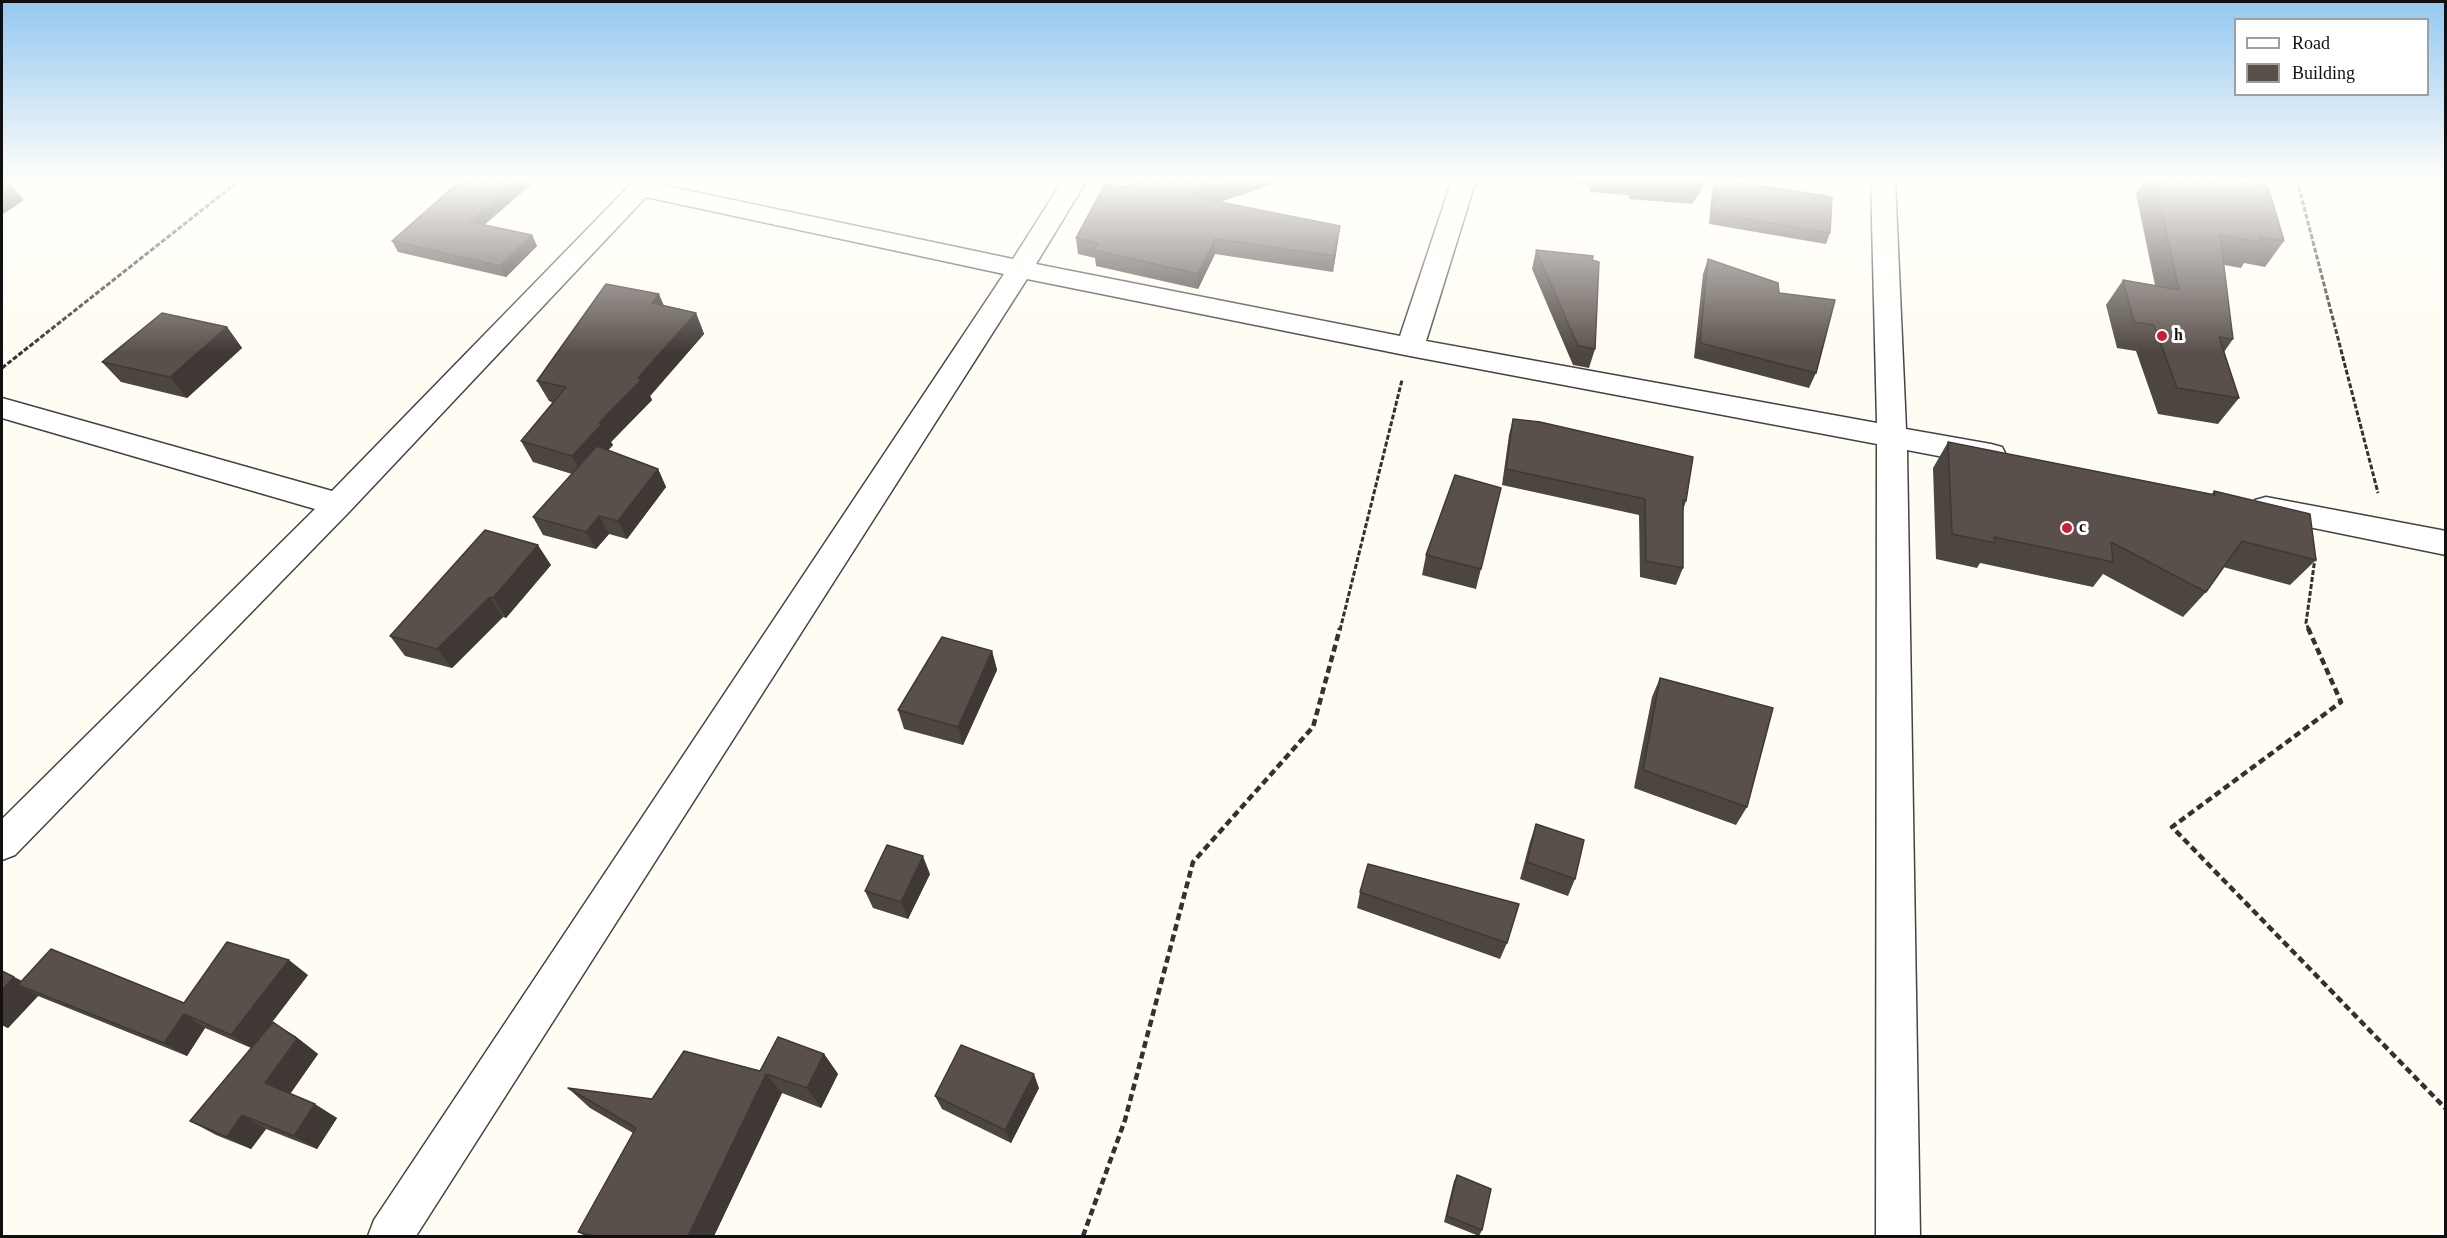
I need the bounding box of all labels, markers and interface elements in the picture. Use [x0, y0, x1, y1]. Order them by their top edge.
legend [2234, 18, 2429, 96]
text: Road [2292, 33, 2330, 53]
text: Building [2292, 63, 2355, 83]
place label: h [2174, 326, 2183, 346]
marker: h [2155, 329, 2169, 343]
place label: c [2079, 518, 2086, 538]
marker: c [2060, 521, 2074, 535]

